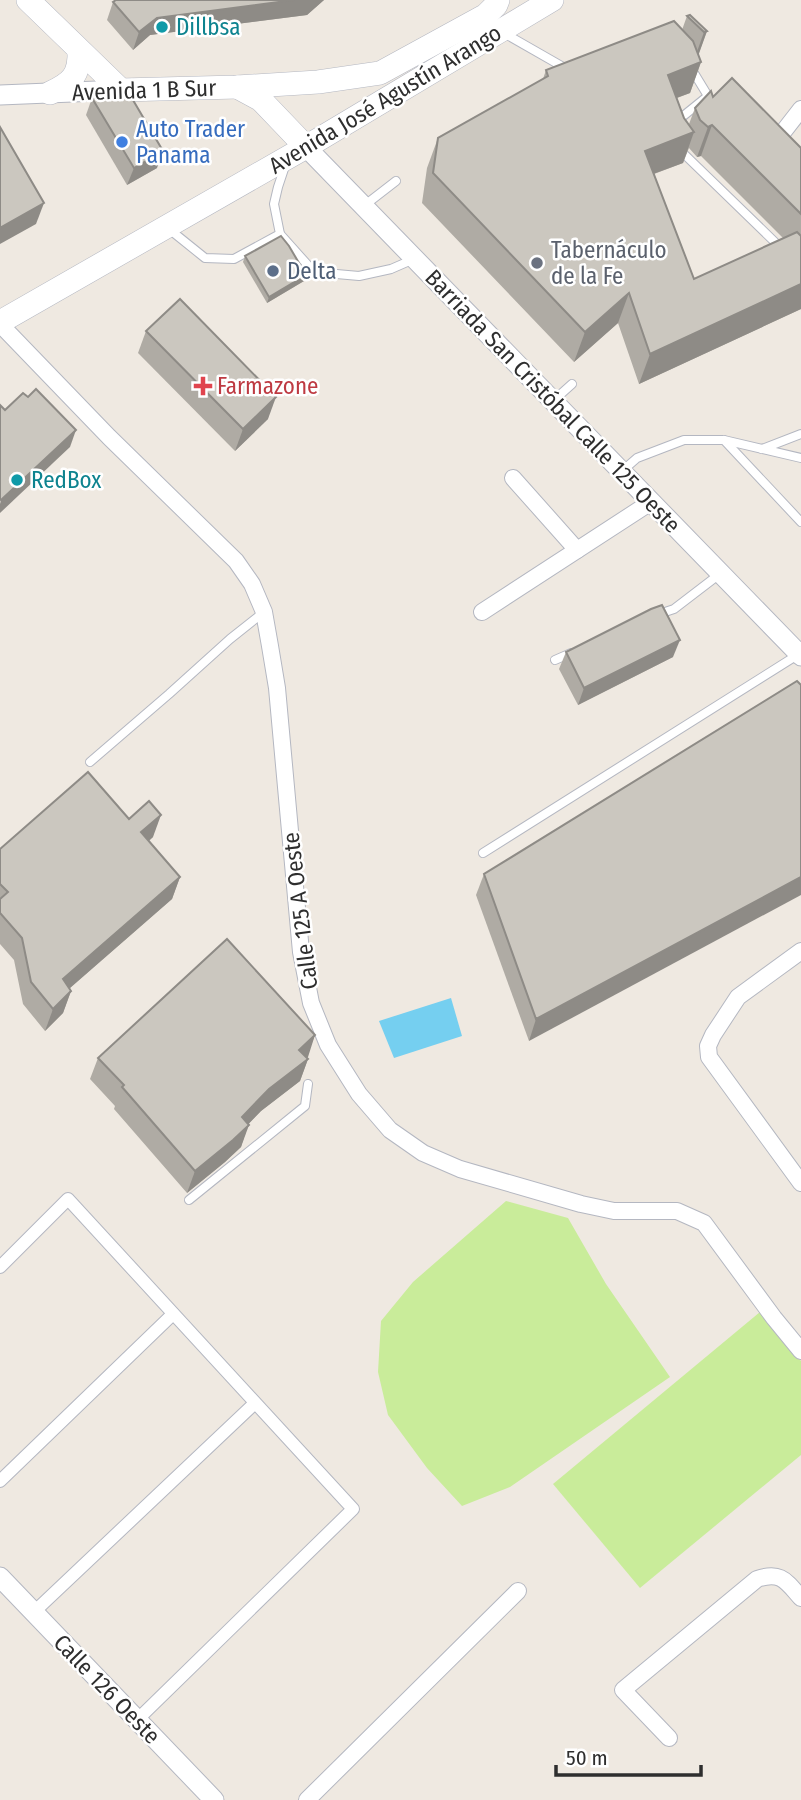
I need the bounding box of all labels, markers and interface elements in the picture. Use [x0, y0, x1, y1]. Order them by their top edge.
place label: Dillbsa [176, 13, 240, 41]
street label: Avenida José Agustín Arango [264, 18, 506, 180]
marker: Dillbsa [154, 19, 170, 35]
street label: Avenida 1 B Sur [71, 73, 217, 107]
place label: Auto Trader Panama [136, 115, 245, 169]
marker: Auto Trader Panama [114, 134, 130, 150]
place label: Tabernáculo de la Fe [551, 236, 667, 290]
marker: Tabernáculo de la Fe [529, 255, 545, 271]
place label: Delta [287, 257, 336, 285]
marker: Delta [265, 263, 281, 279]
street label: Barriada San Cristóbal Calle 125 Oeste [419, 263, 687, 539]
place label: Farmazone [217, 372, 318, 400]
marker: Farmazone [195, 378, 211, 394]
place label: RedBox [31, 466, 101, 494]
marker: RedBox [9, 472, 25, 488]
street label: Calle 125 A Oeste [276, 831, 324, 991]
street label: Calle 126 Oeste [48, 1628, 166, 1750]
scale bar [556, 1734, 701, 1778]
text: 50 m [566, 1745, 608, 1771]

